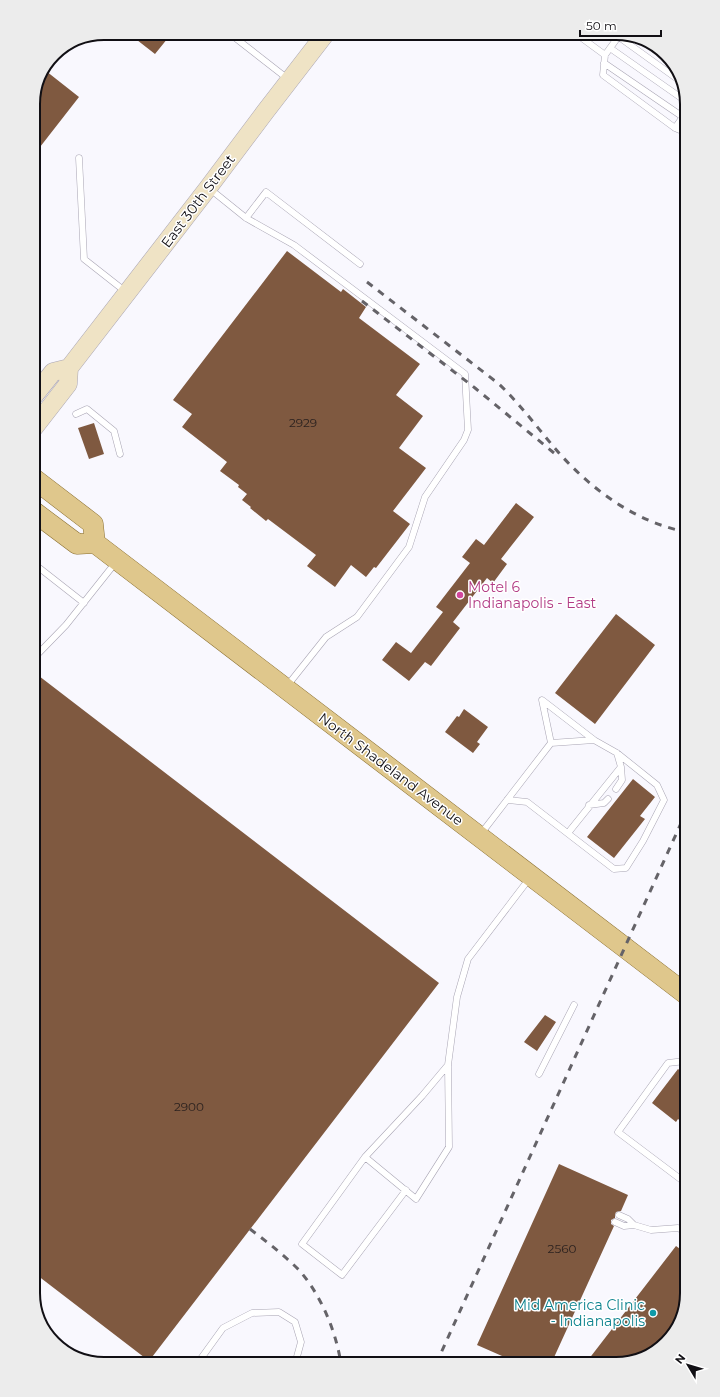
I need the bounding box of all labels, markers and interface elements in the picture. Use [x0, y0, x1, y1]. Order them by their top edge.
scale bar [580, 12, 661, 38]
text: 50 m [586, 18, 617, 33]
street label: East 30th Street [157, 151, 239, 251]
house number: 2929 [289, 415, 317, 430]
place label: Motel 6 Indianapolis - East [468, 578, 597, 612]
marker: Motel 6 Indianapolis - East [455, 590, 465, 600]
street label: North Shadeland Avenue [315, 709, 467, 829]
house number: 2900 [174, 1099, 204, 1114]
house number: 2560 [548, 1241, 576, 1256]
place label: Mid America Clinic - Indianapolis [514, 1296, 645, 1330]
marker: Mid America Clinic - Indianapolis [648, 1308, 658, 1318]
north arrow [668, 1345, 708, 1385]
text: N [672, 1351, 688, 1367]

